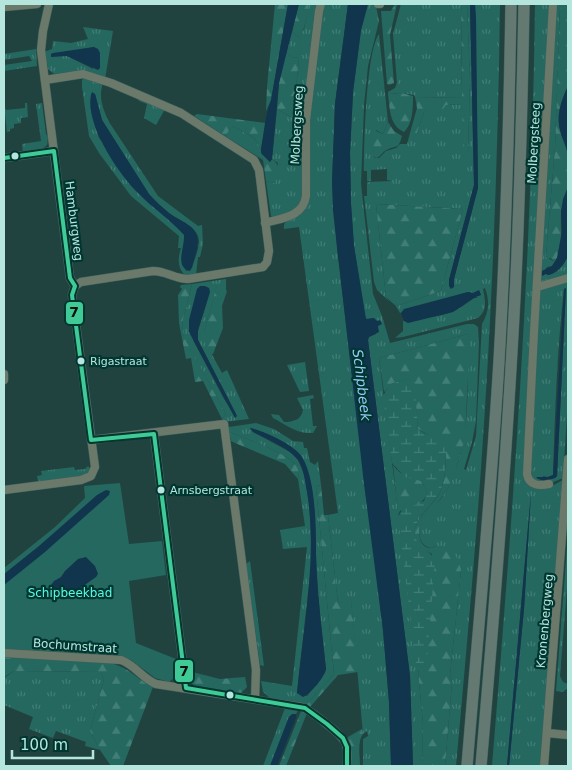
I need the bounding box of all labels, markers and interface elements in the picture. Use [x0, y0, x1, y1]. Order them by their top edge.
street label: Molbergsweg [288, 85, 306, 165]
street label: Molbergsteeg [525, 102, 543, 184]
unlabelled marker [10, 151, 20, 161]
street label: Hamburgweg [62, 180, 86, 262]
line badge: 7 [65, 301, 84, 325]
text: 7 [69, 304, 79, 320]
water label: Schipbeek [350, 348, 374, 423]
place label: Rigastraat [90, 355, 147, 368]
marker: Rigastraat [76, 356, 86, 366]
place label: Arnsbergstraat [170, 484, 253, 497]
marker: Arnsbergstraat [156, 485, 166, 495]
street label: Kronenbergweg [534, 573, 556, 669]
park label: Schipbeekbad [28, 586, 112, 600]
street label: Bochumstraat [32, 636, 118, 656]
line badge: 7 [174, 659, 194, 683]
text: 7 [179, 663, 189, 679]
unlabelled marker [225, 690, 235, 700]
scale bar [12, 728, 94, 760]
text: 100 m [20, 736, 68, 754]

